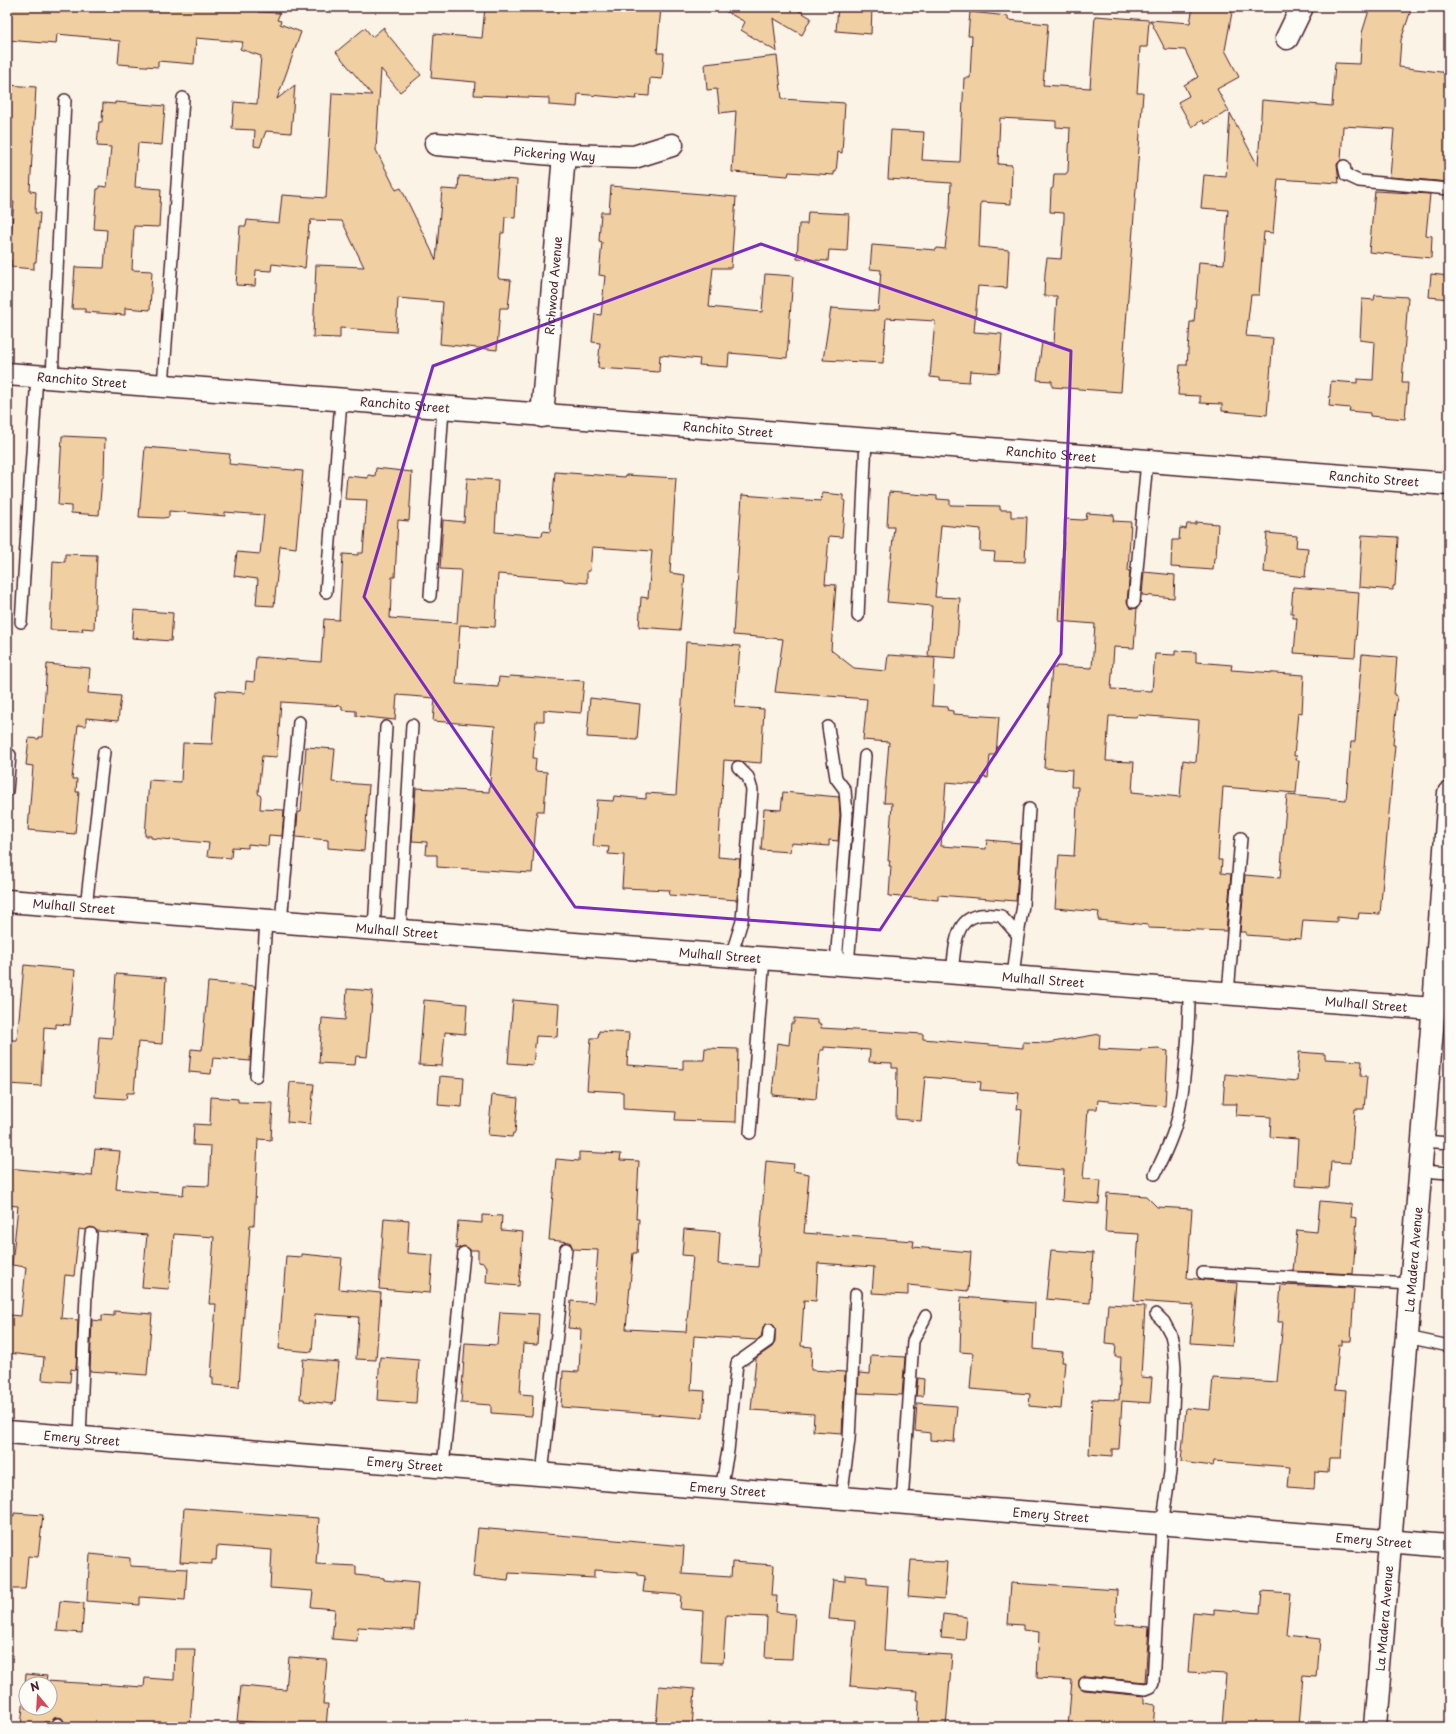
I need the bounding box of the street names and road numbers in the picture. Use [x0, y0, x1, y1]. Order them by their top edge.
street label: Pickering Way [513, 142, 596, 165]
street label: Richwood Avenue [540, 235, 566, 335]
street label: Ranchito Street [36, 367, 128, 392]
street label: Ranchito Street [359, 392, 451, 417]
street label: Ranchito Street [682, 417, 774, 441]
street label: Ranchito Street [1005, 441, 1097, 466]
street label: Ranchito Street [1328, 466, 1420, 491]
street label: Mulhall Street [32, 894, 116, 918]
street label: Mulhall Street [355, 918, 439, 943]
street label: Mulhall Street [678, 943, 762, 967]
street label: Mulhall Street [1001, 967, 1085, 992]
street label: Mulhall Street [1324, 992, 1408, 1016]
street label: La Madera Avenue [1400, 1206, 1426, 1313]
street label: Emery Street [43, 1426, 121, 1450]
street label: Emery Street [366, 1451, 444, 1475]
street label: Emery Street [689, 1477, 767, 1501]
street label: Emery Street [1012, 1503, 1090, 1527]
street label: Emery Street [1335, 1528, 1413, 1552]
street label: La Madera Avenue [1371, 1564, 1397, 1672]

